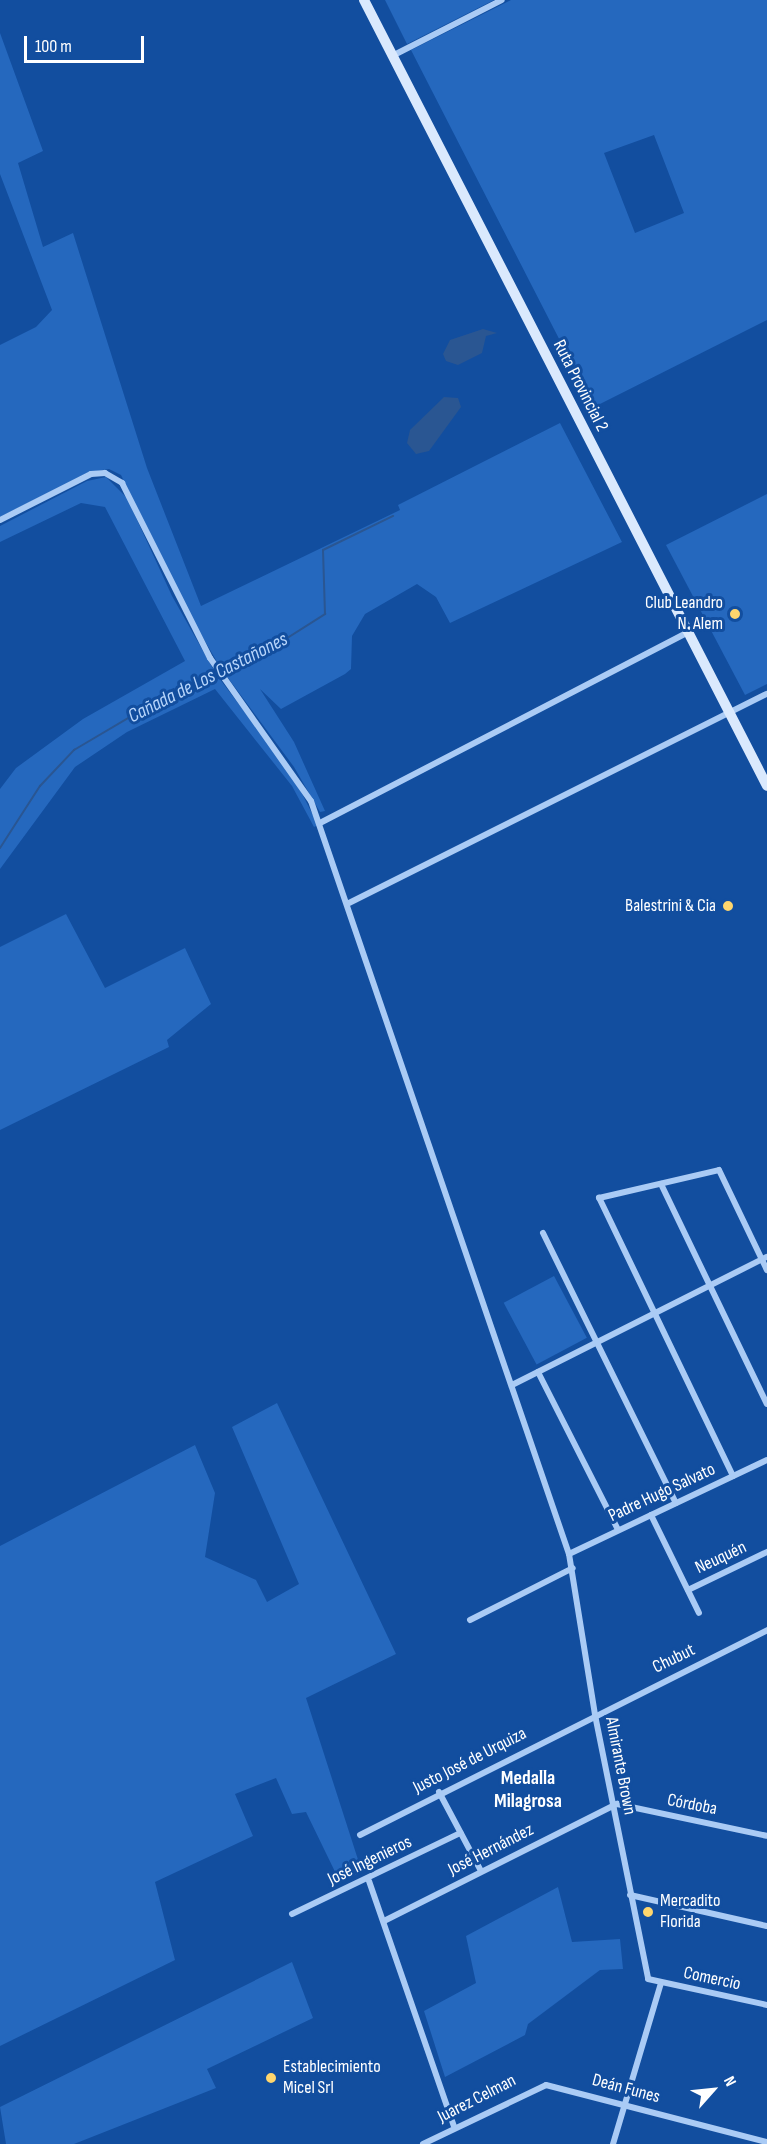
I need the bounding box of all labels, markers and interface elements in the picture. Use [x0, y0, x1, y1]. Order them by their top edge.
scale bar [27, 24, 147, 62]
text: 100 m [35, 36, 72, 57]
street label: Ruta Provincial 2 [548, 337, 612, 435]
place label: Club Leandro N. Alem [645, 593, 723, 636]
marker: Club Leandro N. Alem [728, 607, 742, 621]
water label: Cañada de Los Castañones [124, 627, 292, 729]
place label: Balestrini & Cia [625, 895, 716, 917]
marker: Balestrini & Cia [721, 899, 735, 913]
street label: Padre Hugo Salvato [605, 1459, 719, 1527]
street label: Neuquén [692, 1537, 750, 1579]
street label: Chubut [649, 1640, 699, 1678]
street label: Almirante Brown [600, 1715, 640, 1817]
street label: Justo José de Urquiza [410, 1723, 530, 1799]
district label: Medalla Milagrosa [494, 1767, 562, 1814]
street label: Córdoba [665, 1790, 719, 1820]
street label: José Hernández [445, 1819, 537, 1881]
street label: José Ingenieros [325, 1831, 415, 1891]
place label: Mercadito Florida [660, 1891, 720, 1934]
marker: Mercadito Florida [641, 1905, 655, 1919]
street label: Comercio [682, 1962, 742, 1996]
place label: Establecimiento Micel Srl [283, 2057, 381, 2100]
north arrow [683, 2060, 743, 2120]
street label: Juarez Celman [434, 2070, 520, 2128]
street label: Deán Funes [590, 2070, 662, 2108]
marker: Establecimiento Micel Srl [264, 2071, 278, 2085]
text: N [719, 2073, 740, 2090]

